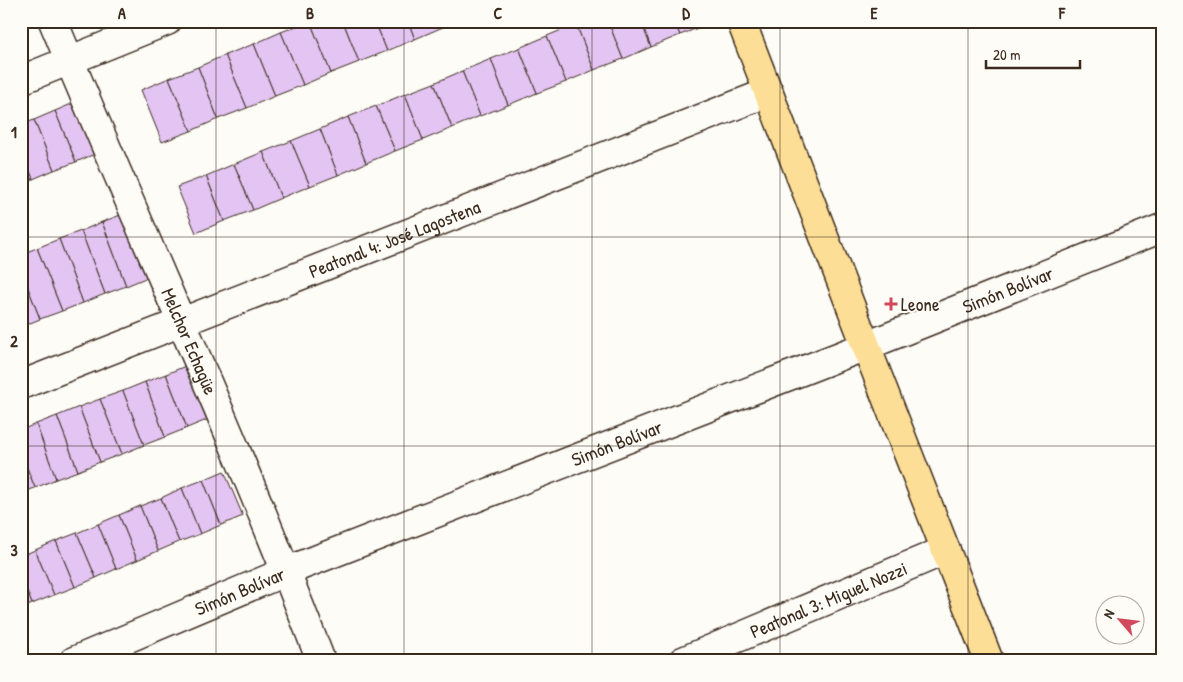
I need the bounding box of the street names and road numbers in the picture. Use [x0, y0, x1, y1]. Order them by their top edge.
street label: Peatonal 4: José Lagostena [305, 193, 484, 284]
street label: Simón Bolívar [959, 259, 1058, 319]
street label: Melchor Echagüe [155, 284, 224, 399]
street label: Simón Bolívar [567, 413, 667, 472]
street label: Peatonal 3: Miguel Nozzi [746, 555, 911, 644]
street label: Simón Bolívar [191, 560, 290, 622]

